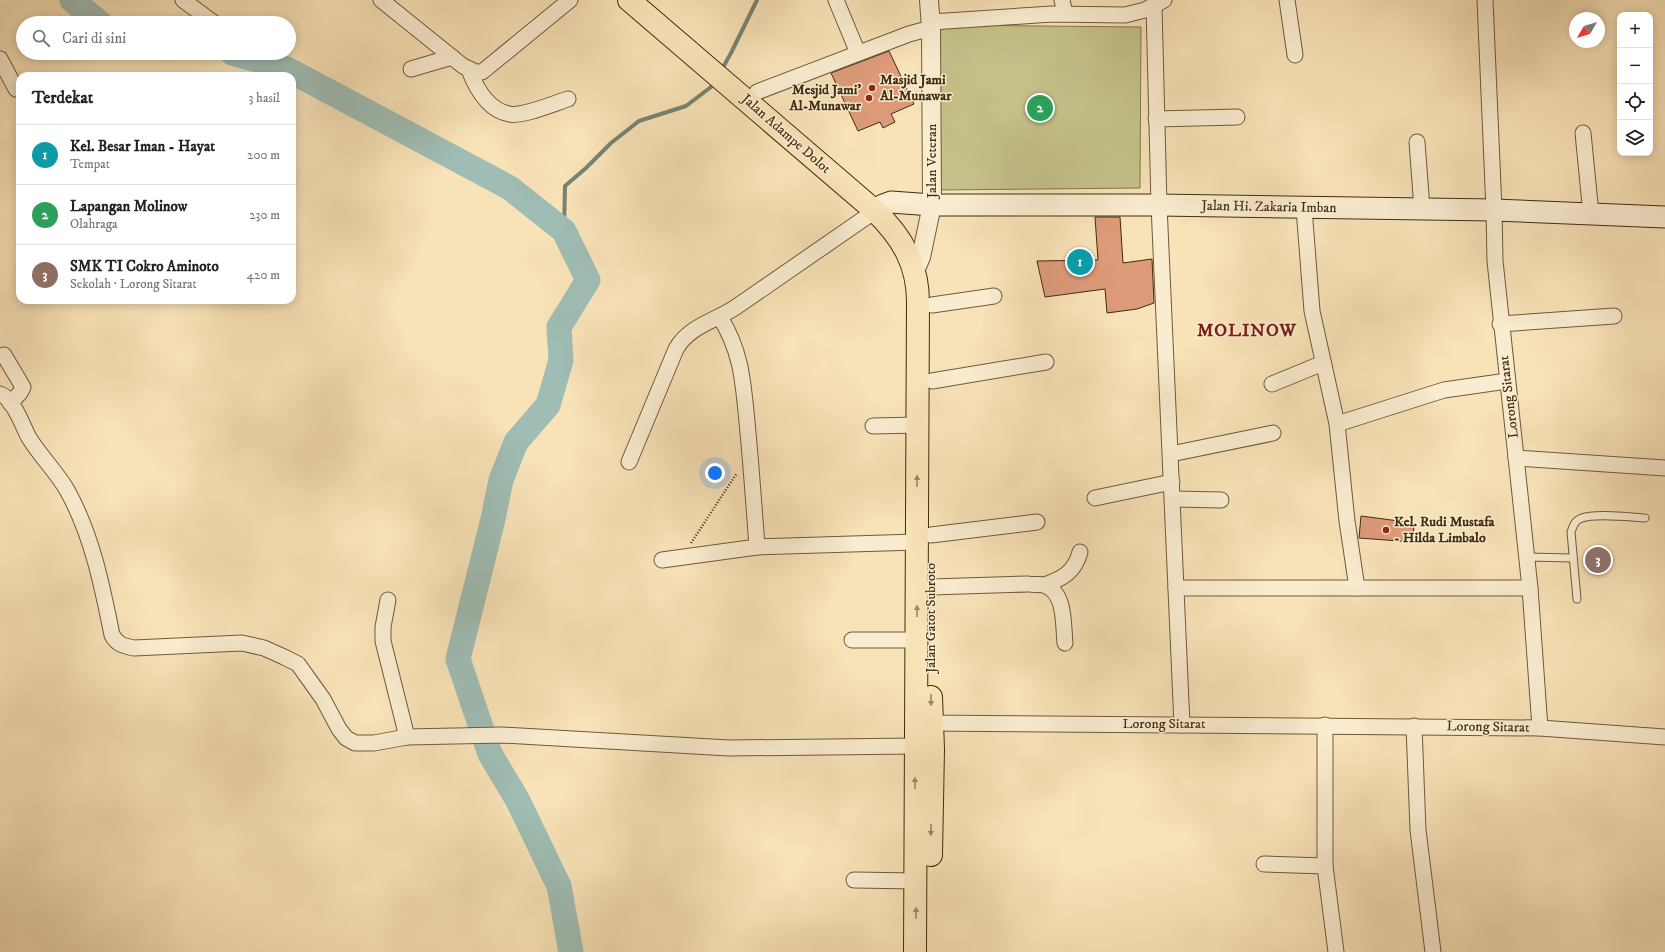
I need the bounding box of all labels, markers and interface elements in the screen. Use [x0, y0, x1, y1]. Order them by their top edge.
north arrow [1569, 12, 1605, 48]
map controls [1617, 12, 1653, 156]
button: + [1617, 12, 1653, 48]
search box [16, 16, 296, 60]
icon: search [30, 27, 52, 49]
text: Cari di sini [62, 29, 126, 48]
button: − [1617, 48, 1653, 84]
place label: Masjid Jami Al-Munawar [879, 71, 952, 105]
place label: Mesjid Jami' Al-Munawar [789, 81, 862, 115]
marker: Masjid Jami Al-Munawar [867, 83, 877, 93]
button: locate [1617, 84, 1653, 120]
text: Terdekat [32, 87, 93, 109]
street label: Jalan Adampe Dolot [736, 89, 835, 178]
text: 3 hasil [248, 90, 280, 106]
marker: Mesjid Jami' Al-Munawar [864, 93, 874, 103]
pin: 2 [1027, 93, 1053, 123]
button: layers [1617, 120, 1653, 156]
street label: Jalan Veteran [923, 123, 941, 200]
text: Kel. Besar Iman - Hayat [70, 137, 215, 156]
text: 1 [43, 147, 47, 163]
text: 200 m [247, 147, 280, 163]
text: Tempat [70, 156, 110, 172]
text: Lapangan Molinow [70, 197, 187, 216]
street label: Jalan Hi. Zakaria Imban [1199, 197, 1337, 217]
text: 2 [42, 207, 48, 223]
text: 230 m [249, 207, 280, 223]
text: Olahraga [70, 216, 118, 232]
pin: 1 [1067, 247, 1093, 277]
text: SMK TI Cokro Aminoto [70, 257, 219, 276]
text: 3 [43, 267, 47, 283]
text: 420 m [247, 267, 280, 283]
text: Sekolah · Lorong Sitarat [70, 276, 197, 292]
district label: MOLINOW [1197, 320, 1297, 342]
street label: Lorong Sitarat [1495, 354, 1523, 439]
your location [705, 463, 725, 483]
one-way arrow [914, 474, 920, 487]
place label: Kel. Rudi Mustafa - Hilda Limbalo [1394, 513, 1496, 547]
marker: Kel. Rudi Mustafa - Hilda Limbalo [1381, 525, 1391, 535]
pin: 3 [1585, 545, 1611, 575]
street label: Jalan Gatot Subroto [922, 563, 940, 675]
one-way arrow [914, 604, 920, 617]
one-way arrow [928, 694, 934, 707]
street label: Lorong Sitarat [1123, 715, 1206, 733]
street label: Lorong Sitarat [1446, 717, 1530, 737]
one-way arrow [912, 777, 919, 789]
one-way arrow [928, 824, 934, 837]
one-way arrow [913, 906, 919, 919]

